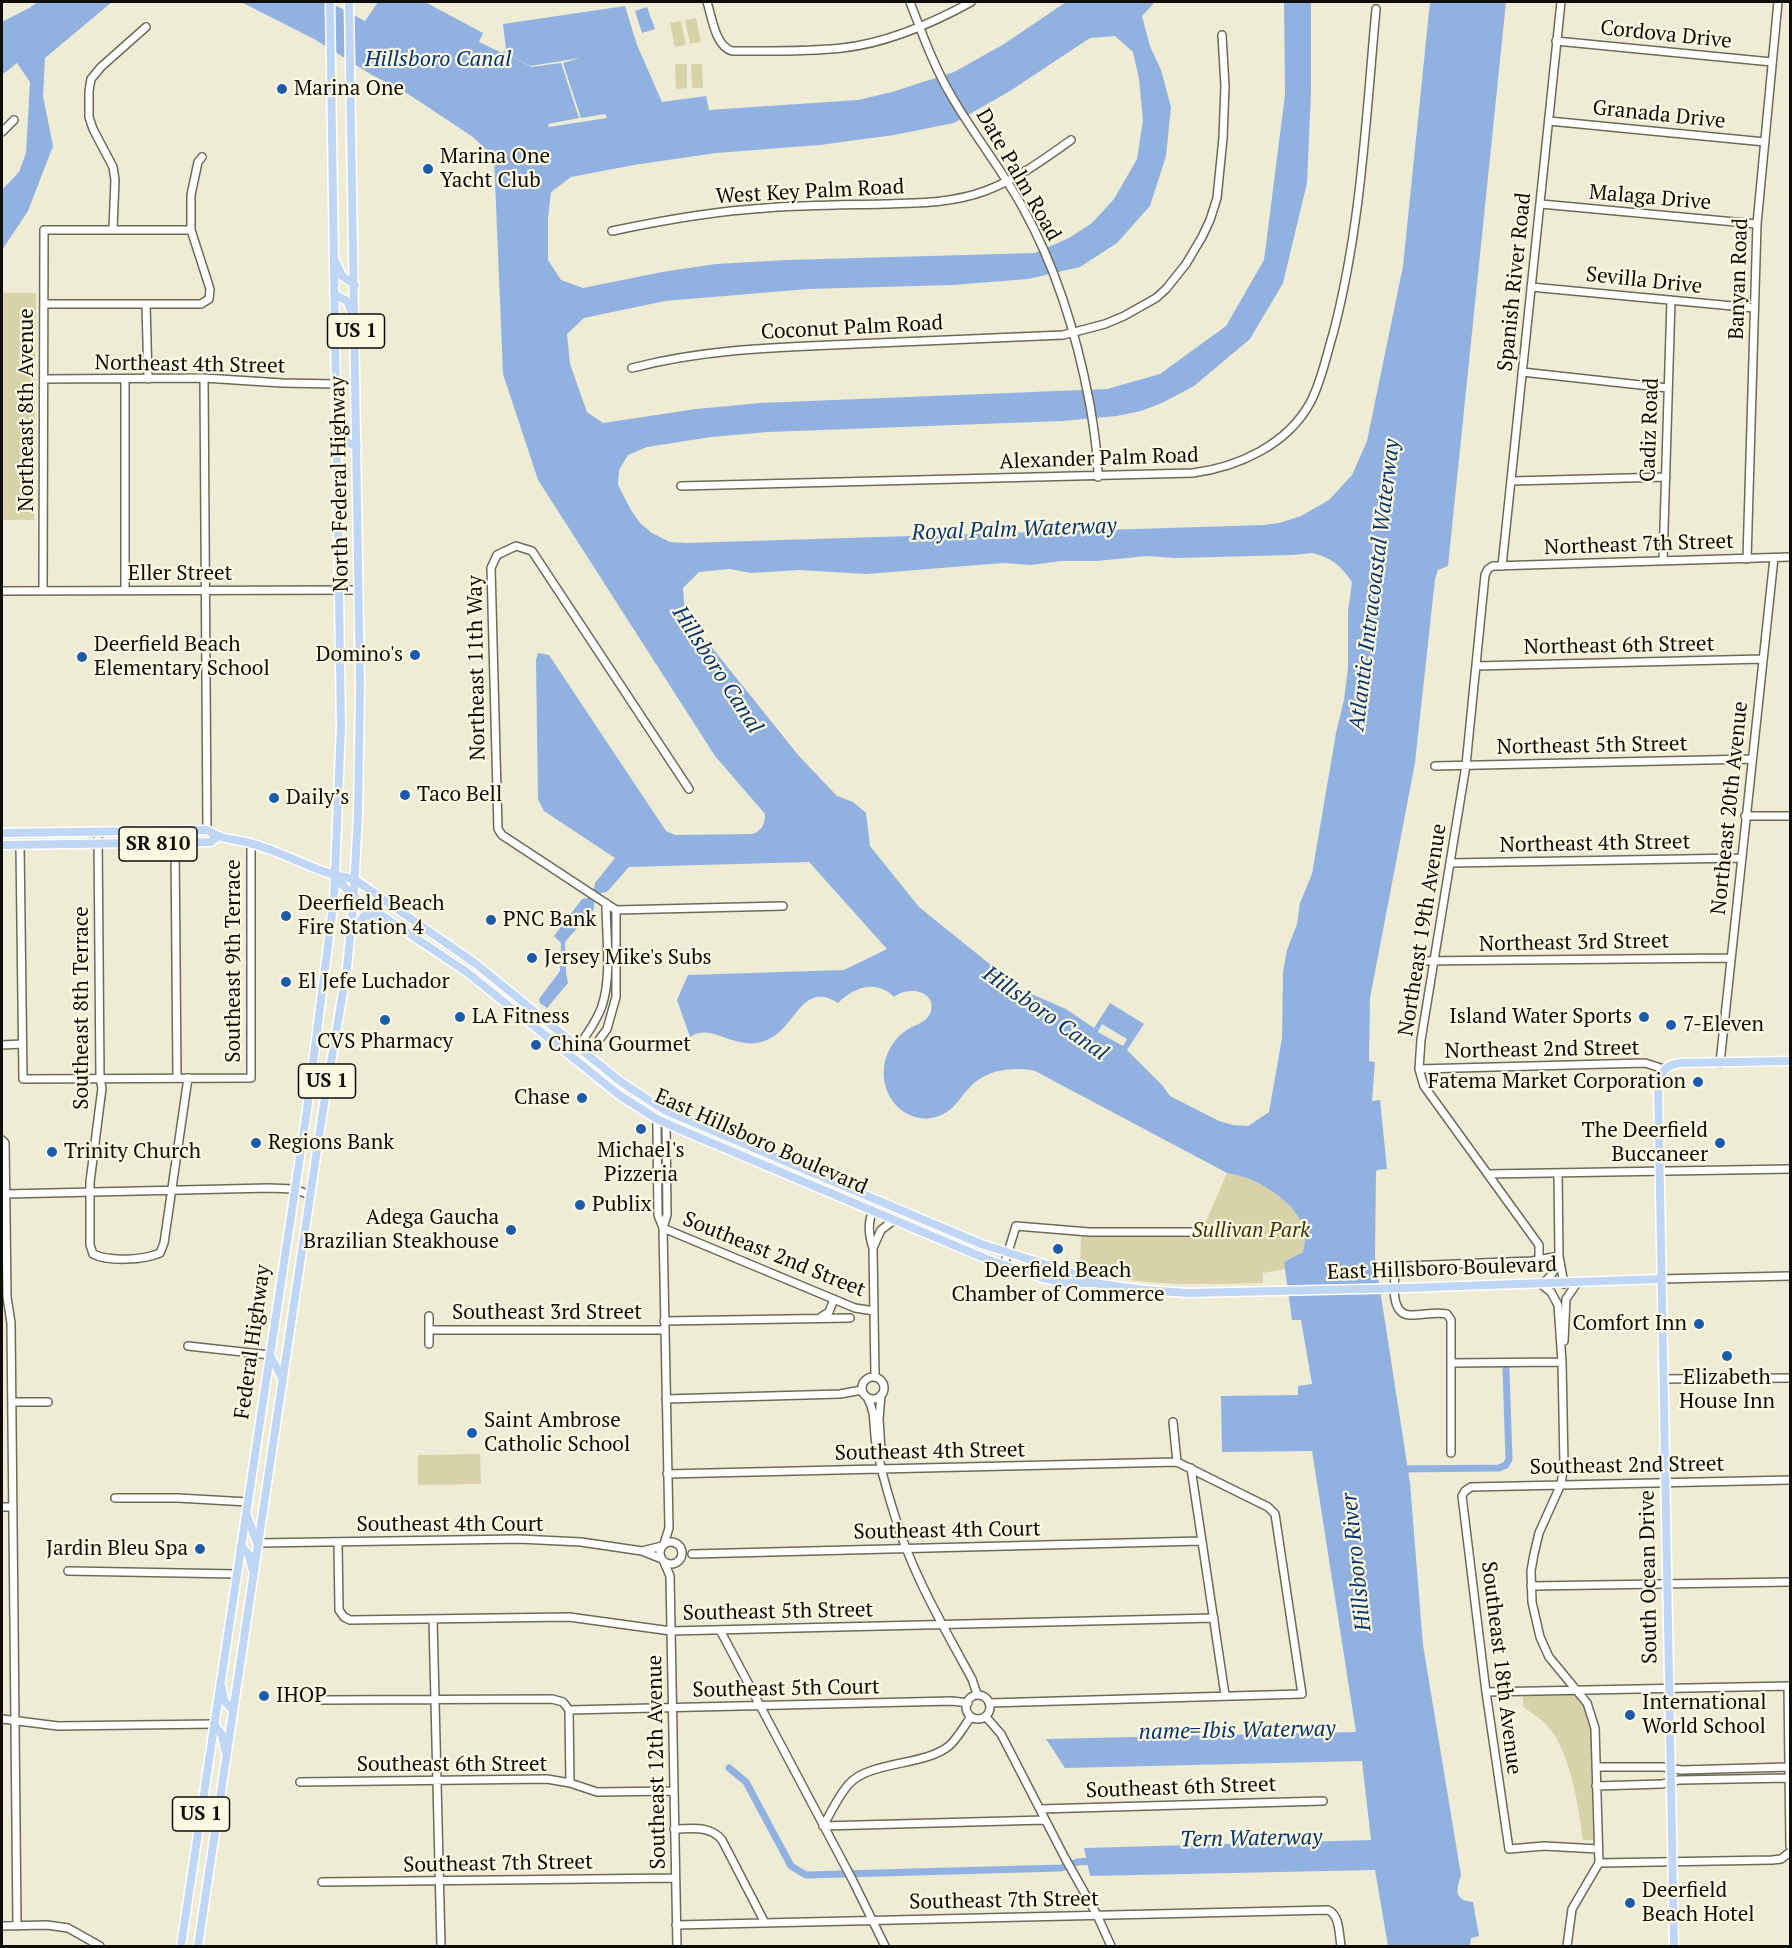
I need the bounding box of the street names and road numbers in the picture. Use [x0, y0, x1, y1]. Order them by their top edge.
street label: Cordova Drive [1599, 16, 1733, 54]
street label: Granada Drive [1591, 95, 1727, 135]
street label: Date Palm Road [970, 104, 1066, 246]
street label: West Key Palm Road [715, 174, 905, 210]
street label: Malaga Drive [1588, 180, 1712, 216]
street label: Spanish River Road [1493, 191, 1537, 373]
street label: Banyan Road [1724, 218, 1754, 340]
street label: Sevilla Drive [1585, 262, 1703, 300]
street label: Northeast 8th Avenue [14, 308, 40, 512]
street label: Coconut Palm Road [760, 311, 944, 345]
road number: US 1 [328, 314, 385, 348]
street label: Northeast 4th Street [94, 351, 286, 379]
street label: North Federal Highway [326, 376, 354, 592]
street label: Cadiz Road [1636, 377, 1664, 483]
street label: Alexander Palm Road [999, 443, 1199, 475]
street label: Northeast 7th Street [1544, 529, 1734, 561]
street label: Eller Street [128, 561, 232, 587]
street label: Northeast 11th Way [463, 575, 491, 761]
street label: Northeast 6th Street [1523, 632, 1715, 660]
street label: Northeast 20th Avenue [1706, 700, 1754, 916]
street label: Northeast 5th Street [1496, 732, 1688, 760]
street label: Northeast 19th Avenue [1394, 822, 1452, 1038]
road number: SR 810 [119, 827, 197, 861]
street label: Northeast 4th Street [1499, 830, 1691, 858]
street label: Southeast 9th Terrace [221, 859, 247, 1063]
street label: Southeast 8th Terrace [69, 906, 95, 1110]
street label: Northeast 3rd Street [1479, 929, 1669, 957]
street label: Northeast 2nd Street [1444, 1036, 1640, 1064]
road number: US 1 [298, 1064, 356, 1098]
street label: East Hillsboro Boulevard [651, 1084, 871, 1200]
street label: Southeast 2nd Street [679, 1207, 869, 1303]
street label: East Hillsboro Boulevard [1327, 1252, 1557, 1286]
street label: Federal Highway [230, 1263, 276, 1421]
street label: Southeast 3rd Street [452, 1300, 642, 1326]
street label: Southeast 4th Street [834, 1438, 1026, 1466]
street label: Southeast 2nd Street [1529, 1452, 1725, 1480]
street label: South Ocean Drive [1635, 1490, 1663, 1664]
street label: Southeast 4th Court [356, 1512, 544, 1538]
street label: Southeast 4th Court [853, 1517, 1041, 1545]
street label: Southeast 18th Avenue [1475, 1560, 1527, 1776]
street label: Southeast 5th Street [682, 1598, 874, 1626]
street label: Southeast 12th Avenue [643, 1655, 671, 1869]
street label: Southeast 5th Court [692, 1675, 880, 1703]
street label: Southeast 6th Street [357, 1752, 547, 1778]
street label: Southeast 6th Street [1085, 1772, 1277, 1804]
road number: US 1 [172, 1797, 230, 1831]
street label: Southeast 7th Street [403, 1850, 593, 1878]
street label: Southeast 7th Street [909, 1887, 1099, 1915]

